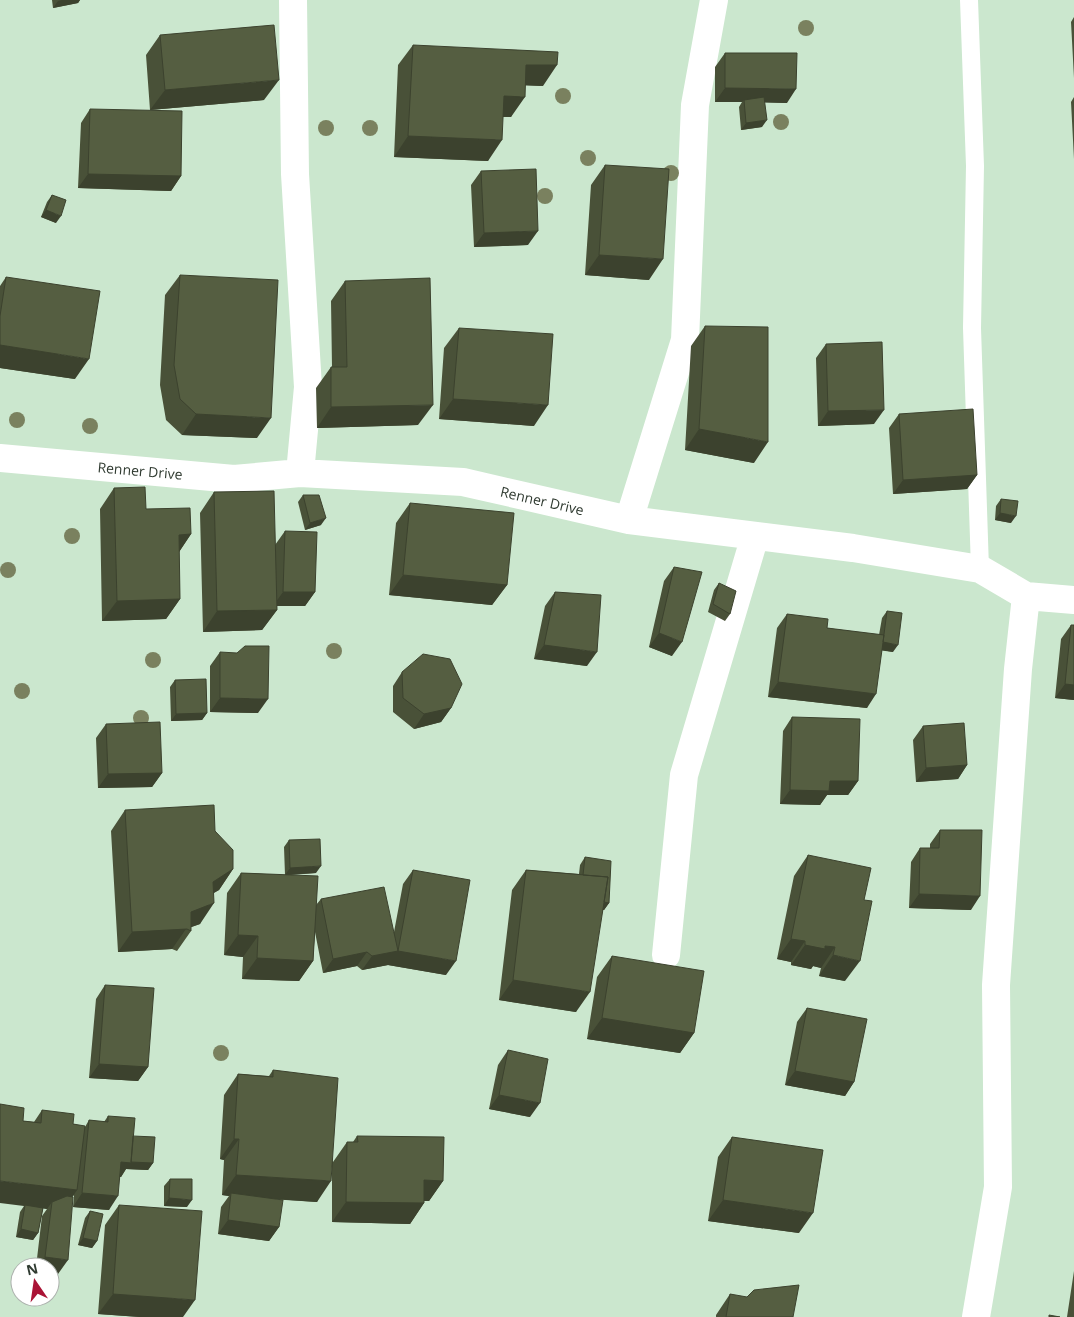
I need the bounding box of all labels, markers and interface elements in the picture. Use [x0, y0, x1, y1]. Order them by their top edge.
street label: Renner Drive [97, 457, 183, 484]
street label: Renner Drive [498, 482, 586, 519]
north arrow [10, 1257, 60, 1307]
text: N [24, 1258, 40, 1279]

